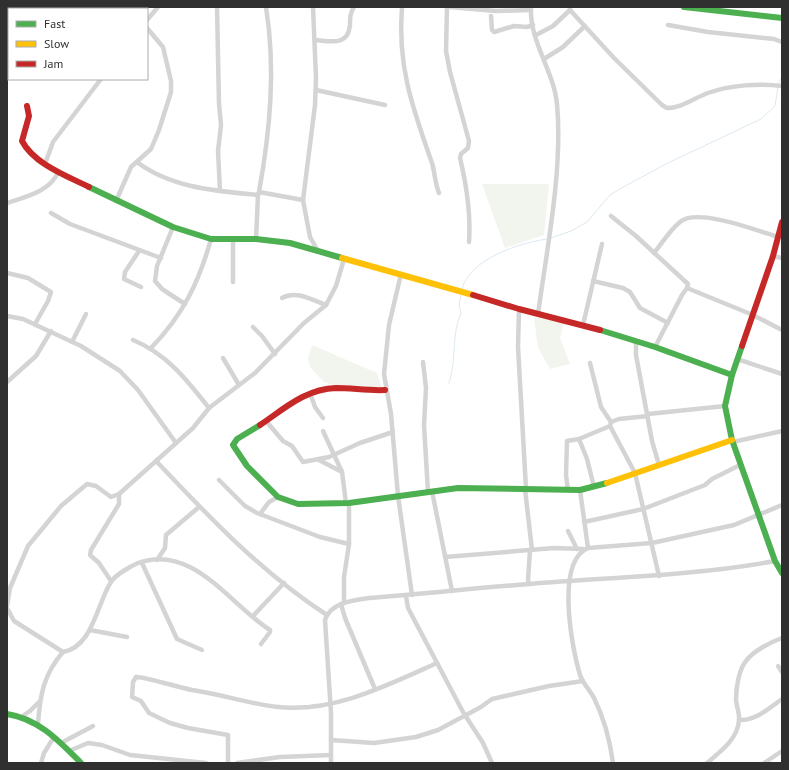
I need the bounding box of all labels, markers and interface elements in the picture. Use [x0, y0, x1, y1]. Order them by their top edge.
legend [8, 8, 148, 80]
text: Fast [44, 16, 65, 31]
text: Slow [44, 36, 69, 51]
text: Jam [43, 56, 63, 71]

